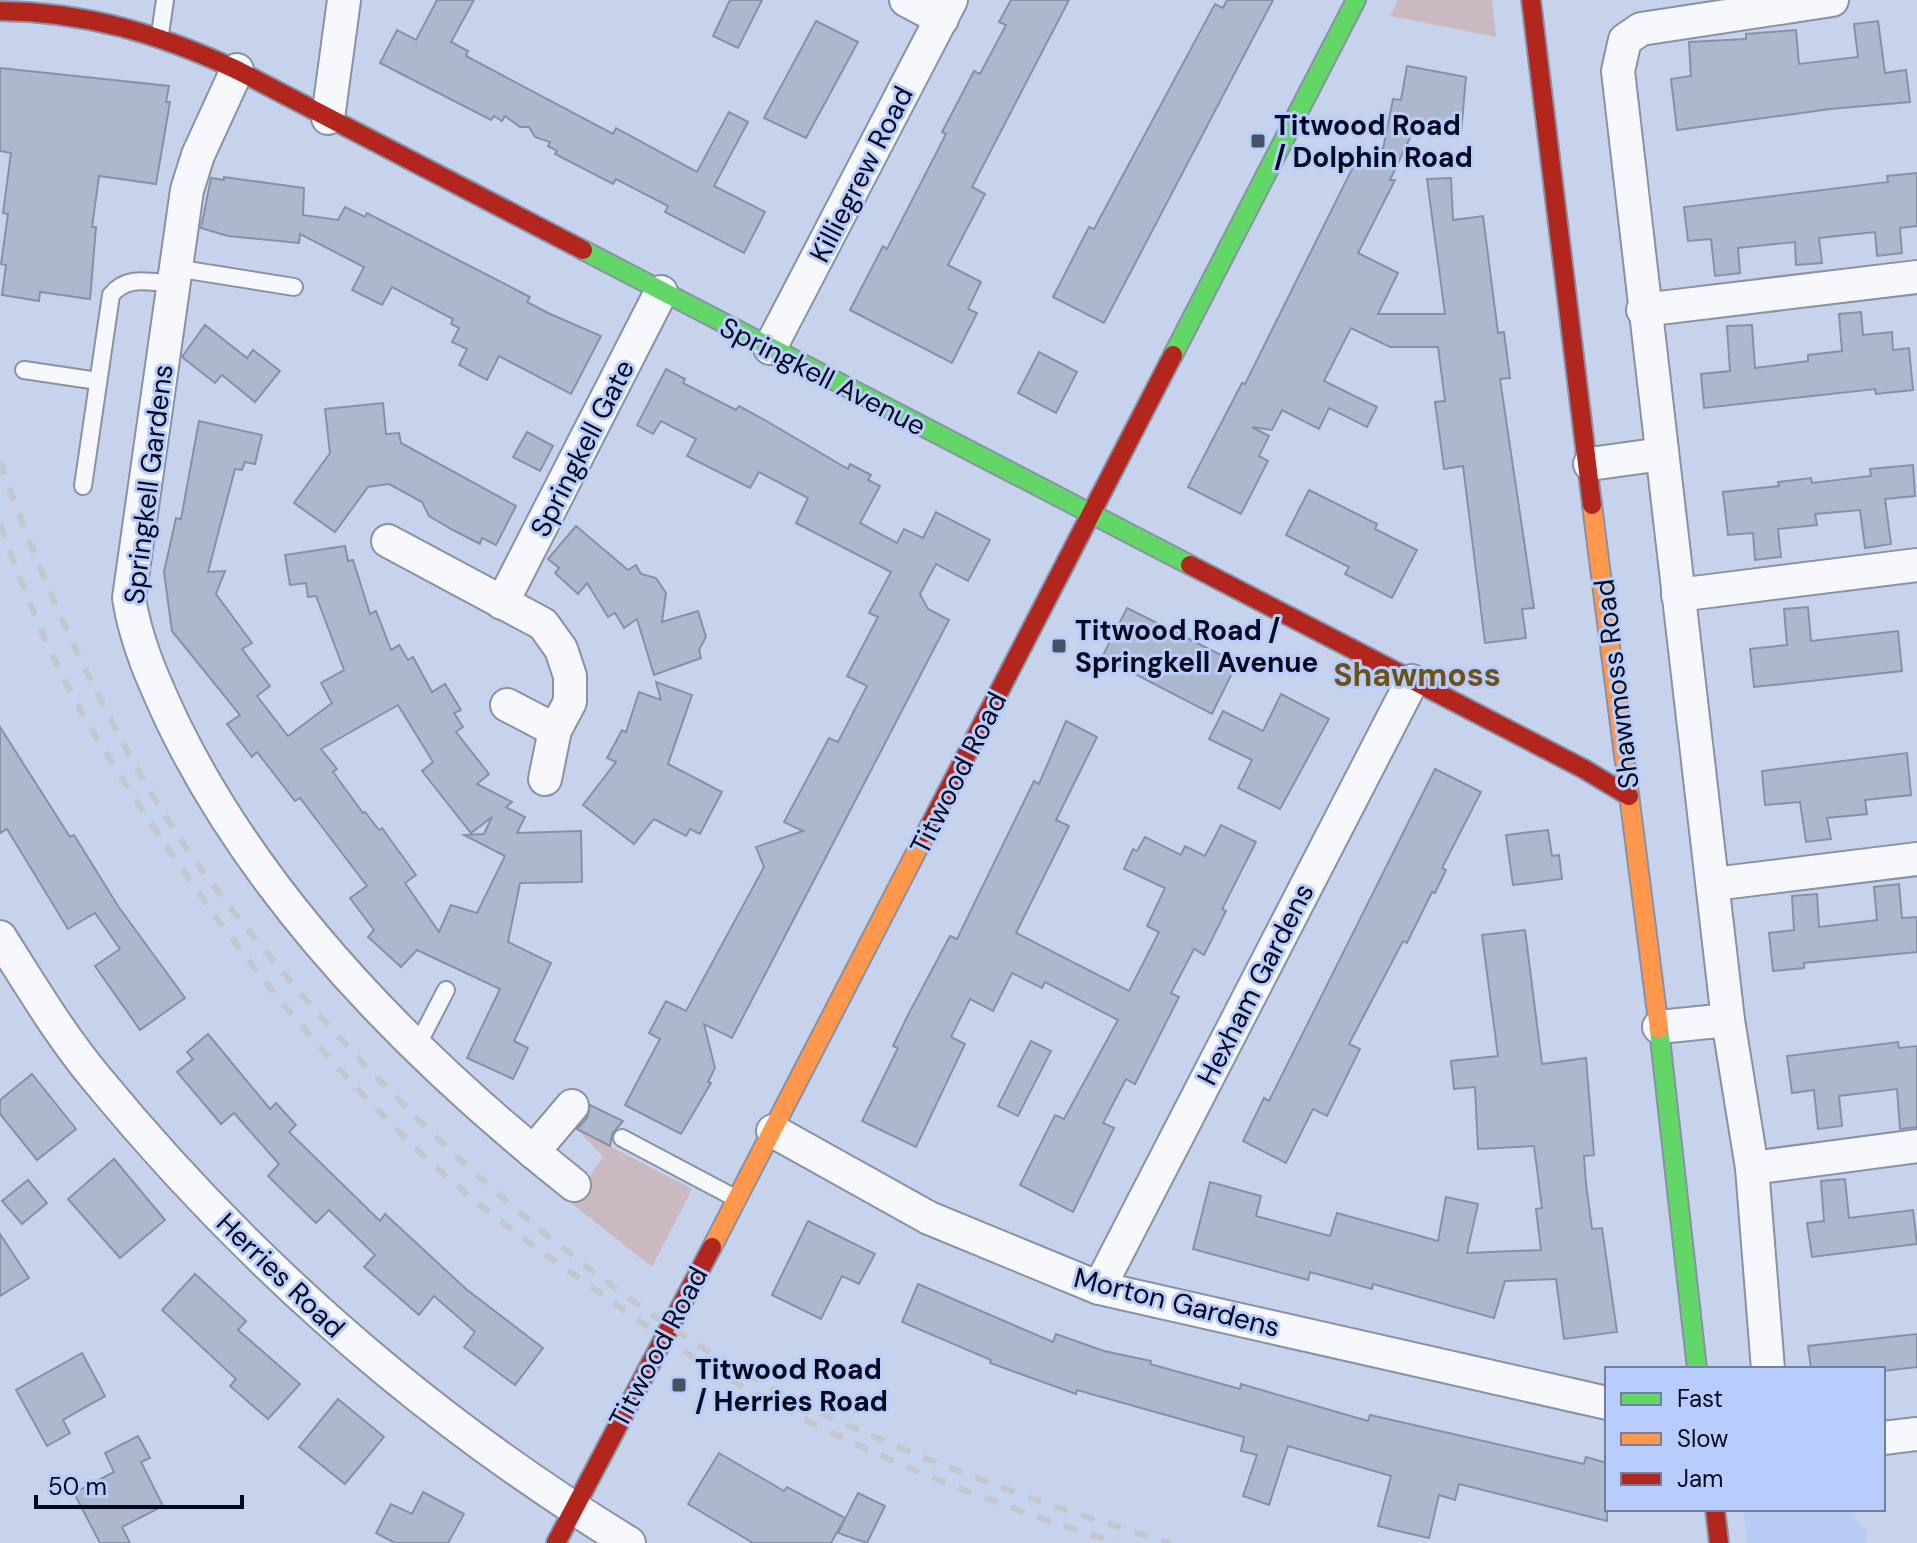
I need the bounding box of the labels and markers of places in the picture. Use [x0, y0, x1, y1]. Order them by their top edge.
place label: Titwood Road / Dolphin Road [1274, 107, 1473, 176]
marker: Titwood Road / Dolphin Road [1249, 132, 1267, 150]
place label: Titwood Road / Springkell Avenue [1075, 612, 1318, 681]
marker: Titwood Road / Springkell Avenue [1050, 637, 1068, 655]
place label: Titwood Road / Herries Road [695, 1351, 888, 1420]
marker: Titwood Road / Herries Road [670, 1376, 688, 1394]

